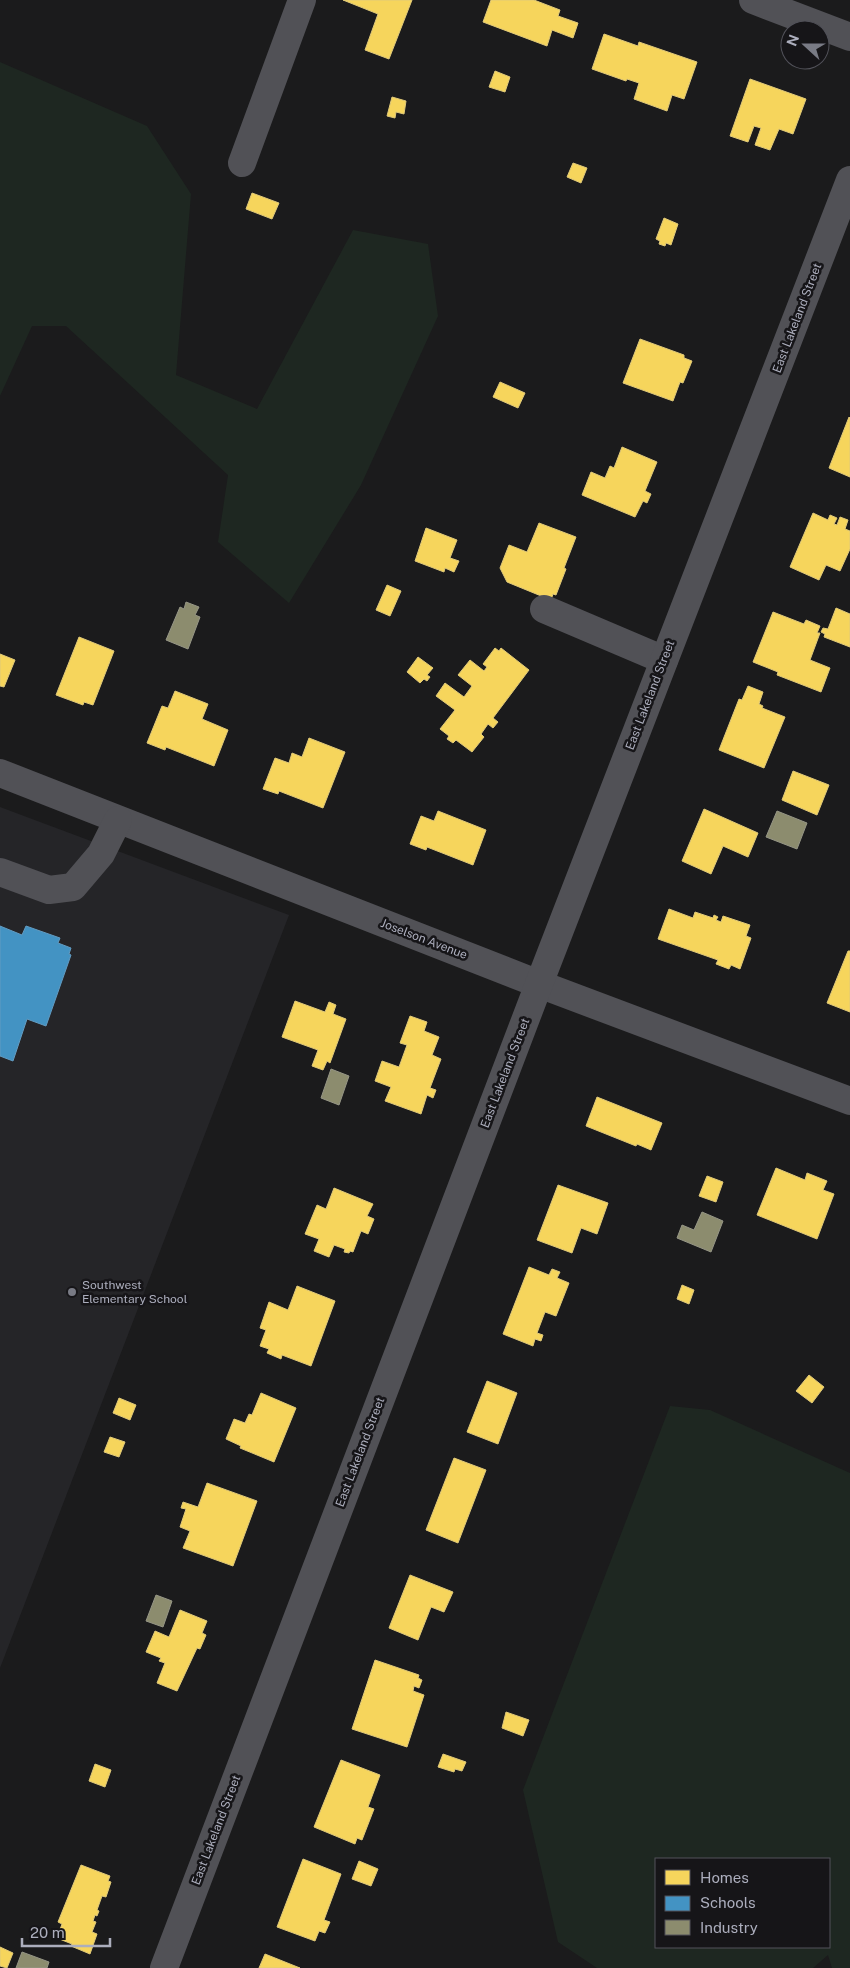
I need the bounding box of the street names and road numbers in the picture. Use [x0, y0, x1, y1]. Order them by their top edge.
street label: East Lakeland Street [770, 261, 824, 375]
street label: East Lakeland Street [623, 638, 677, 752]
street label: Joselson Avenue [379, 916, 469, 962]
street label: East Lakeland Street [478, 1016, 532, 1130]
street label: East Lakeland Street [333, 1395, 387, 1509]
street label: East Lakeland Street [189, 1773, 243, 1887]

